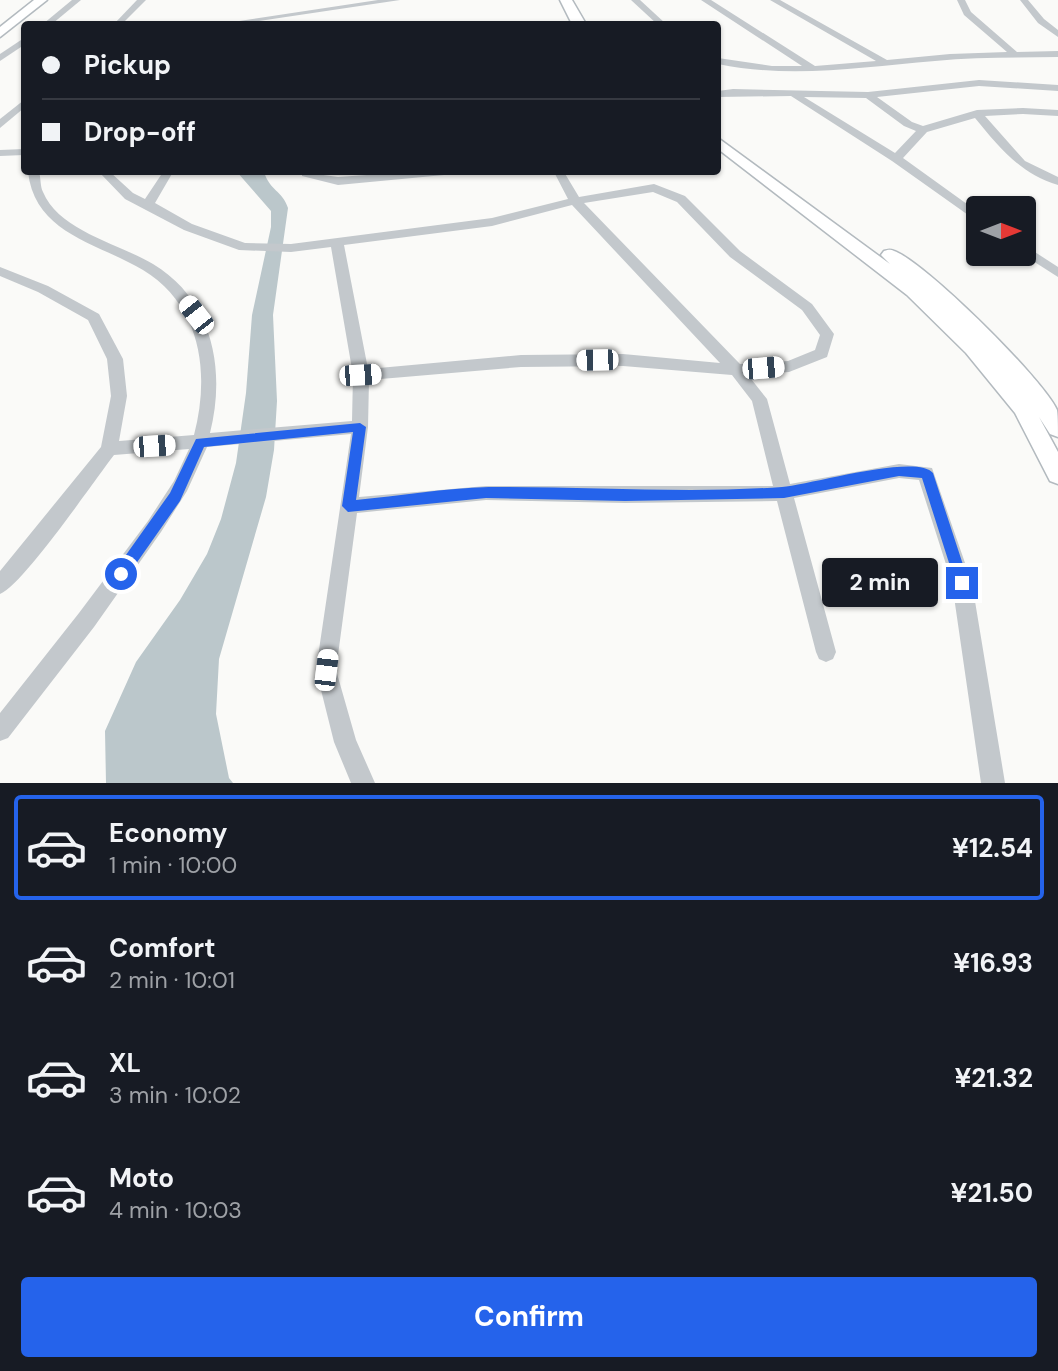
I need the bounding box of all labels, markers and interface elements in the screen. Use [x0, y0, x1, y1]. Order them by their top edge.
text: Pickup [84, 48, 171, 82]
text: Drop-off [84, 115, 196, 149]
north arrow [966, 196, 1036, 266]
map controls [966, 196, 1036, 266]
car [175, 292, 218, 338]
car [576, 349, 619, 371]
car [742, 356, 785, 380]
car [339, 363, 382, 387]
car [133, 434, 176, 458]
route start [105, 558, 137, 590]
callout: 2 min [822, 558, 937, 608]
text: 2 min [850, 567, 910, 597]
route end [946, 567, 978, 599]
car [314, 648, 339, 692]
icon: car [25, 816, 88, 879]
text: Economy [109, 816, 227, 850]
text: ¥12.54 [952, 831, 1033, 865]
text: 1 min · 10:00 [109, 850, 237, 880]
icon: car [25, 931, 88, 994]
text: Comfort [109, 931, 215, 965]
text: ¥16.93 [953, 946, 1033, 980]
text: 2 min · 10:01 [109, 965, 235, 995]
icon: car [25, 1046, 88, 1109]
text: XL [109, 1046, 141, 1080]
text: ¥21.32 [954, 1061, 1033, 1095]
text: 3 min · 10:02 [109, 1080, 241, 1110]
icon: car [25, 1161, 88, 1224]
text: Moto [109, 1161, 174, 1195]
text: ¥21.50 [951, 1176, 1033, 1210]
text: 4 min · 10:03 [109, 1195, 242, 1225]
button: Confirm [21, 1277, 1037, 1357]

